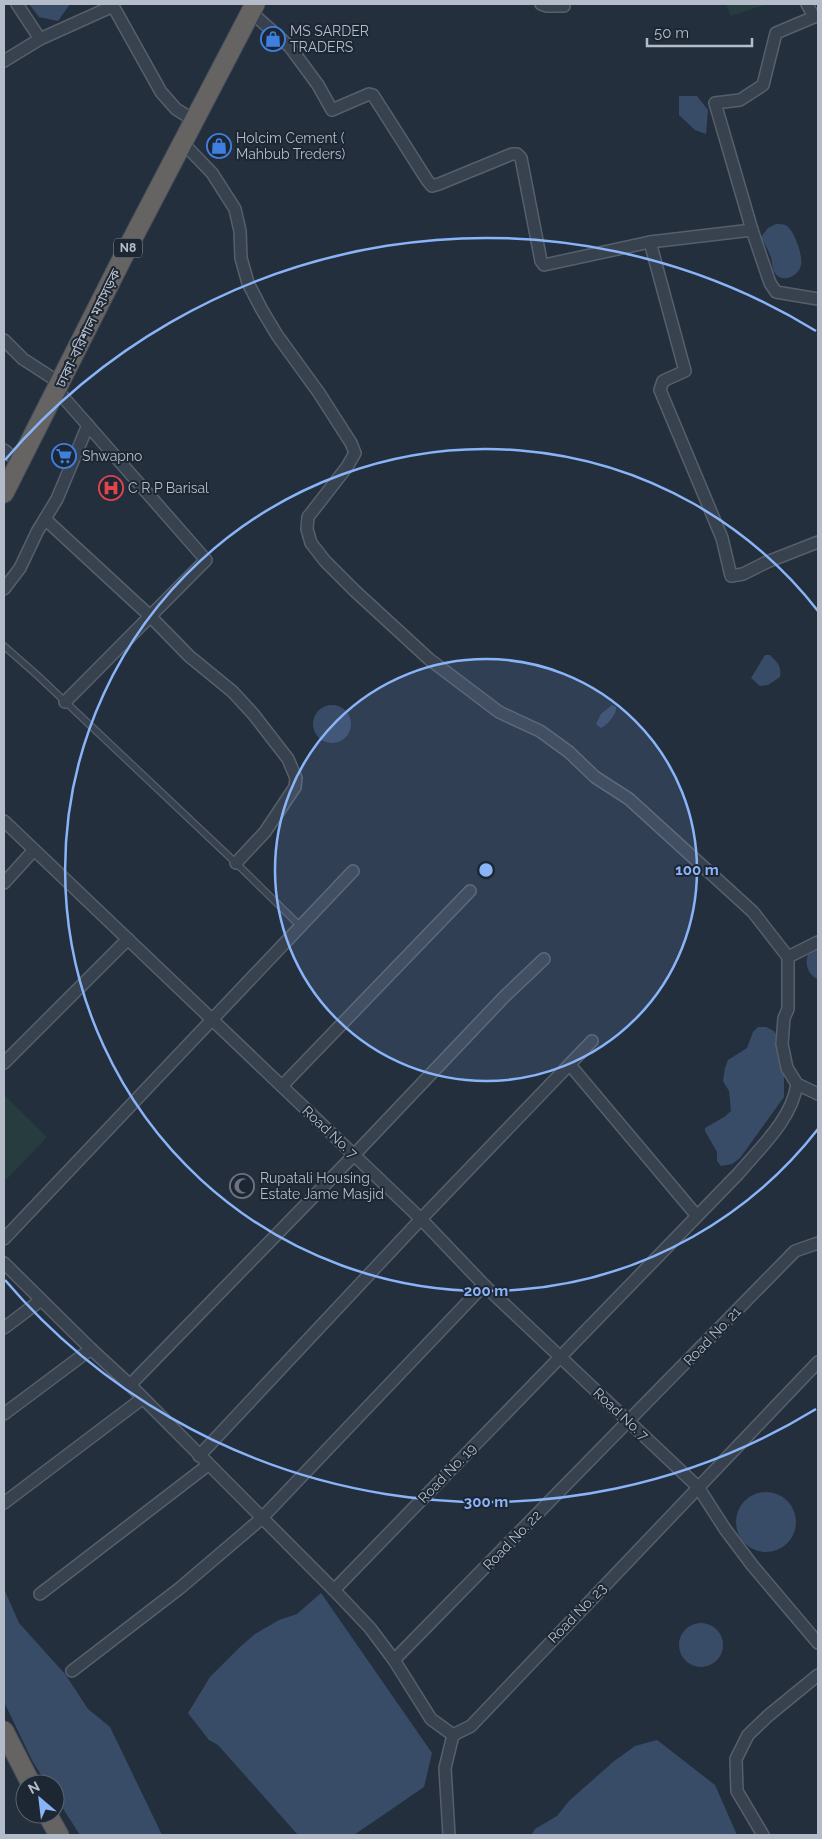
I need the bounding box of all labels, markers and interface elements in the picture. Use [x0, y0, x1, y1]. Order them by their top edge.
scale bar [647, 15, 752, 47]
place label: MS SARDER TRADERS [290, 23, 369, 55]
text: 50 m [654, 24, 689, 42]
shop icon: MS SARDER TRADERS [260, 26, 286, 52]
place label: Holcim Cement ( Mahbub Treders) [236, 130, 346, 162]
shop icon: Holcim Cement ( Mahbub Treders) [206, 133, 232, 159]
road number: N8 [114, 238, 142, 258]
street label: ঢাকা-বরিশাল মহাসড়ক [52, 266, 124, 391]
supermarket icon: Shwapno [51, 443, 77, 469]
place label: Shwapno [82, 448, 142, 464]
hospital icon: C R P Barisal [98, 475, 124, 501]
place label: C R P Barisal [128, 480, 209, 496]
centre of rings [477, 861, 495, 879]
text: 100 m [675, 861, 719, 879]
street label: Road No. 7 [299, 1102, 361, 1162]
place label: Rupatali Housing Estate Jame Masjid [260, 1170, 384, 1202]
mosque icon: Rupatali Housing Estate Jame Masjid [229, 1173, 255, 1199]
text: 200 m [464, 1282, 508, 1300]
street label: Road No. 21 [680, 1303, 744, 1369]
street label: Road No. 7 [590, 1384, 652, 1444]
street label: Road No. 19 [415, 1440, 479, 1506]
text: 300 m [464, 1493, 508, 1511]
street label: Road No. 22 [480, 1507, 544, 1573]
street label: Road No. 23 [545, 1580, 609, 1646]
north arrow [15, 1774, 65, 1824]
text: N [25, 1778, 42, 1797]

